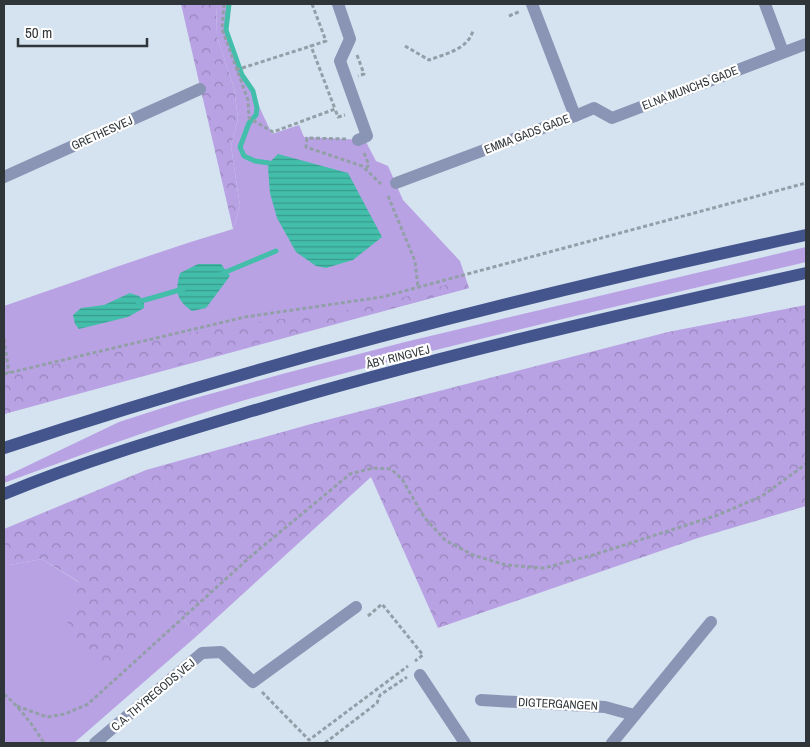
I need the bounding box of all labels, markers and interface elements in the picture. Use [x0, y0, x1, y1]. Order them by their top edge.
scale bar [18, 15, 146, 47]
text: 50 m [25, 22, 52, 43]
street label: ELNA MUNCHS GADE [640, 62, 740, 114]
street label: EMMA GADS GADE [482, 110, 572, 158]
street label: GRETHESVEJ [69, 112, 135, 154]
street label: ÅBY RINGVEJ [364, 341, 431, 373]
street label: C.A. THYREGODS VEJ [108, 655, 198, 735]
street label: DIGTERGANGEN [518, 694, 598, 714]

